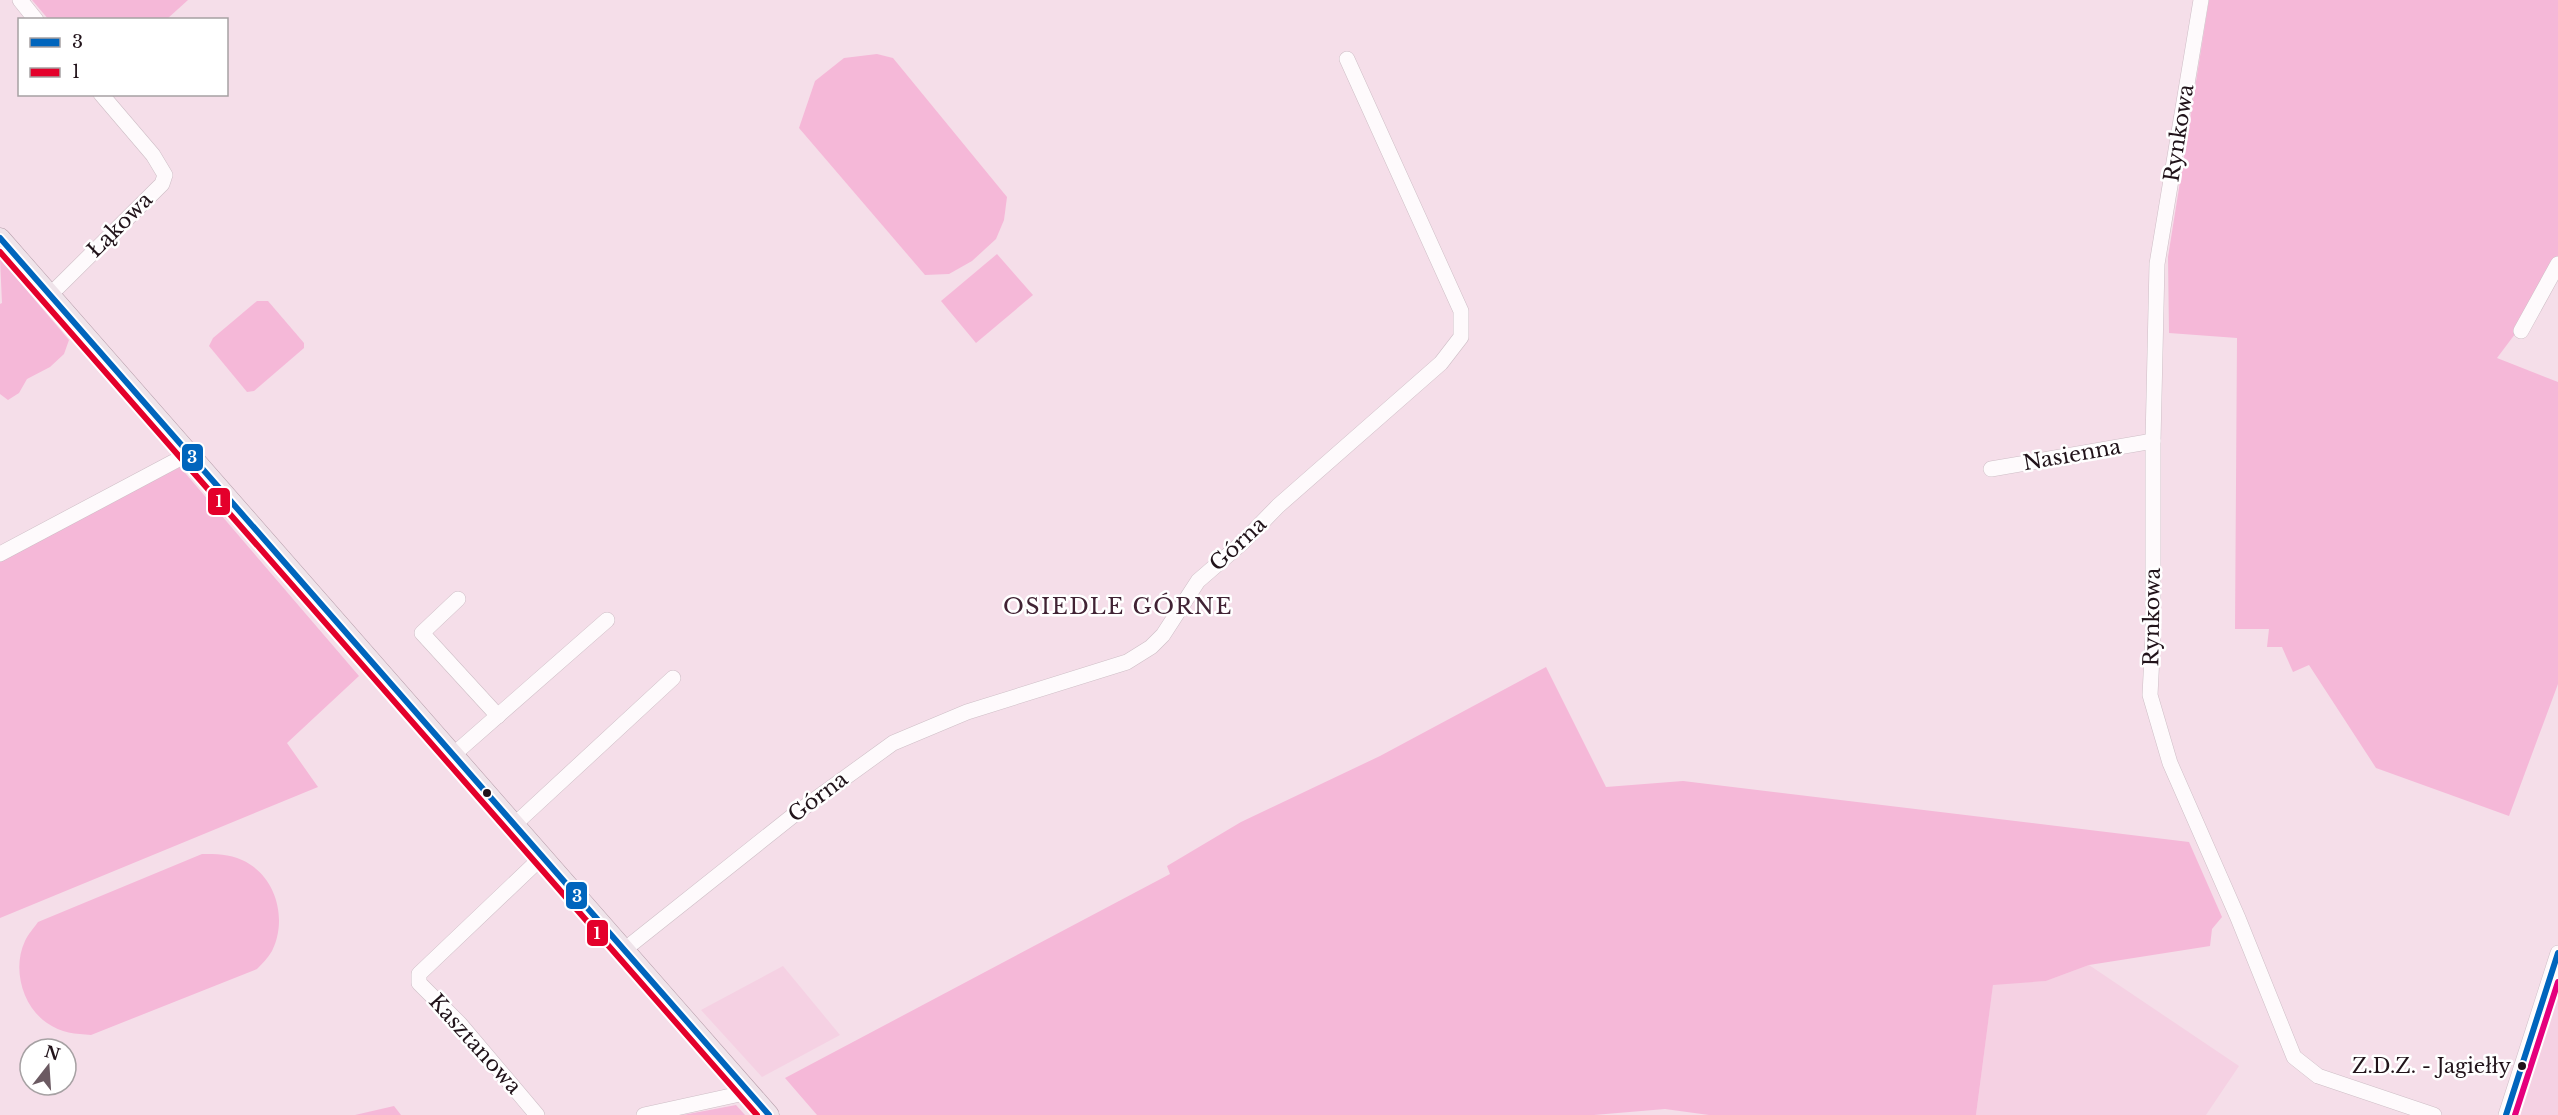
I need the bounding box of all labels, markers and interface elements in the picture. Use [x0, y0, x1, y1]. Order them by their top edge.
legend [18, 18, 228, 96]
text: 3 [72, 31, 83, 53]
text: 1 [72, 61, 80, 83]
street label: Rynkowa [2158, 82, 2200, 184]
street label: Łąkowa [82, 187, 158, 263]
street label: Nasienna [2021, 434, 2123, 476]
line badge: 3 [181, 443, 204, 472]
text: 3 [187, 447, 197, 467]
line badge: 1 [207, 487, 231, 516]
text: 1 [216, 491, 223, 511]
street label: Górna [1204, 511, 1272, 577]
street label: Rynkowa [2138, 567, 2166, 666]
district label: OSIEDLE GÓRNE [1003, 592, 1233, 620]
street label: Górna [783, 766, 853, 828]
unlabelled marker [481, 787, 493, 799]
line badge: 3 [565, 881, 588, 910]
text: 3 [572, 886, 582, 906]
line badge: 1 [586, 919, 609, 947]
text: 1 [594, 923, 601, 943]
street label: Kasztanowa [423, 989, 527, 1100]
north arrow [18, 1037, 78, 1097]
text: N [42, 1041, 63, 1064]
place label: Z.D.Z. - Jagiełły [2352, 1054, 2511, 1078]
marker: Z.D.Z. - Jagiełły [2516, 1060, 2528, 1072]

